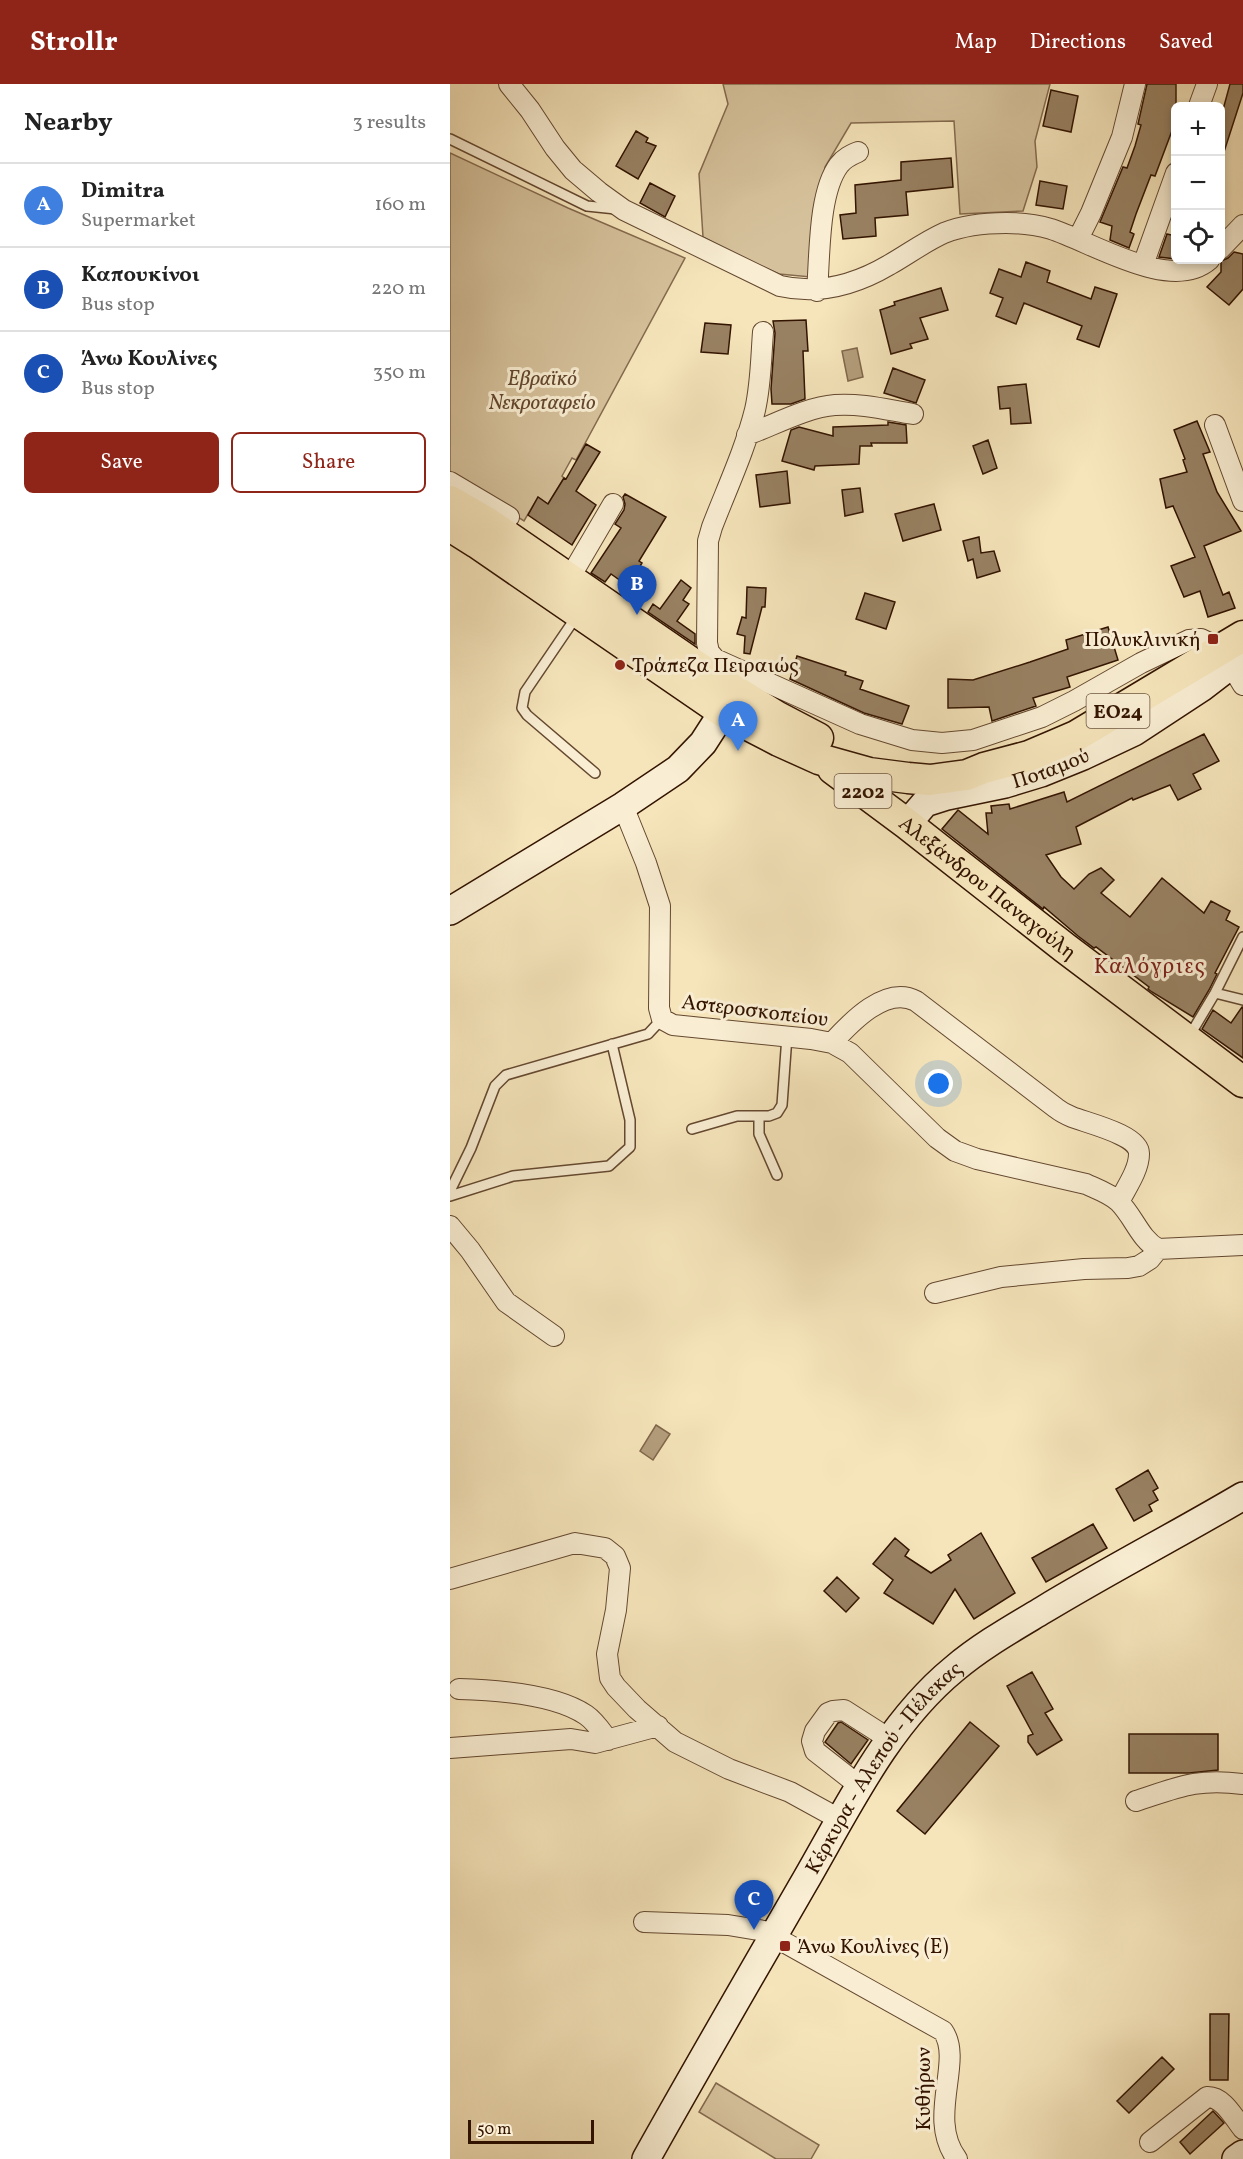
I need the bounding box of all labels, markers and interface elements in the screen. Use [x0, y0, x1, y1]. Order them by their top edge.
text: Strollr [30, 23, 118, 62]
text: Map [955, 28, 997, 57]
text: Directions [1030, 28, 1126, 57]
text: Saved [1159, 28, 1213, 57]
map controls [1171, 102, 1225, 264]
button: + [1171, 102, 1225, 156]
text: Nearby [24, 105, 113, 141]
text: 3 results [352, 109, 426, 137]
button: − [1171, 156, 1225, 210]
text: Dimitra [81, 176, 165, 207]
text: A [36, 191, 51, 219]
text: 160 m [374, 191, 426, 219]
text: Supermarket [81, 207, 196, 235]
button: locate [1171, 210, 1225, 264]
text: Καπουκίνοι [81, 260, 200, 291]
text: B [37, 275, 50, 303]
text: 220 m [371, 275, 426, 303]
text: Bus stop [81, 291, 155, 319]
text: Άνω Κουλίνες [81, 344, 217, 375]
text: C [37, 359, 50, 387]
text: 350 m [373, 359, 426, 387]
park label: Εβραϊκό Νεκροταφείο [488, 365, 596, 418]
text: Bus stop [81, 375, 155, 403]
button: Save [24, 432, 219, 493]
button: Share [231, 432, 426, 493]
pin: B [618, 566, 657, 615]
place label: Πολυκλινική [1084, 626, 1201, 655]
marker: Πολυκλινική [1206, 632, 1220, 646]
place label: Τράπεζα Πειραιώς [632, 652, 799, 681]
marker: Τράπεζα Πειραιώς [613, 658, 627, 672]
road number: ΕΟ24 [1086, 694, 1150, 728]
pin: A [718, 702, 758, 751]
street label: Ποταμού [1009, 742, 1095, 797]
road number: 2202 [834, 774, 892, 808]
street label: Αλεξάνδρου Παναγούλη [892, 810, 1082, 968]
district label: Καλόγριες [1094, 952, 1206, 983]
street label: Αστεροσκοπείου [680, 988, 830, 1035]
your location [924, 1069, 953, 1098]
street label: Κέρκυρα - Αλεπού - Πέλεκας [799, 1655, 969, 1880]
pin: C [734, 1880, 774, 1930]
place label: Άνω Κουλίνες (E) [797, 1933, 949, 1962]
marker: Άνω Κουλίνες (E) [778, 1939, 792, 1953]
street label: Κυθήρων [910, 2047, 939, 2131]
scale bar [468, 2117, 594, 2144]
text: 50 m [477, 2119, 511, 2141]

